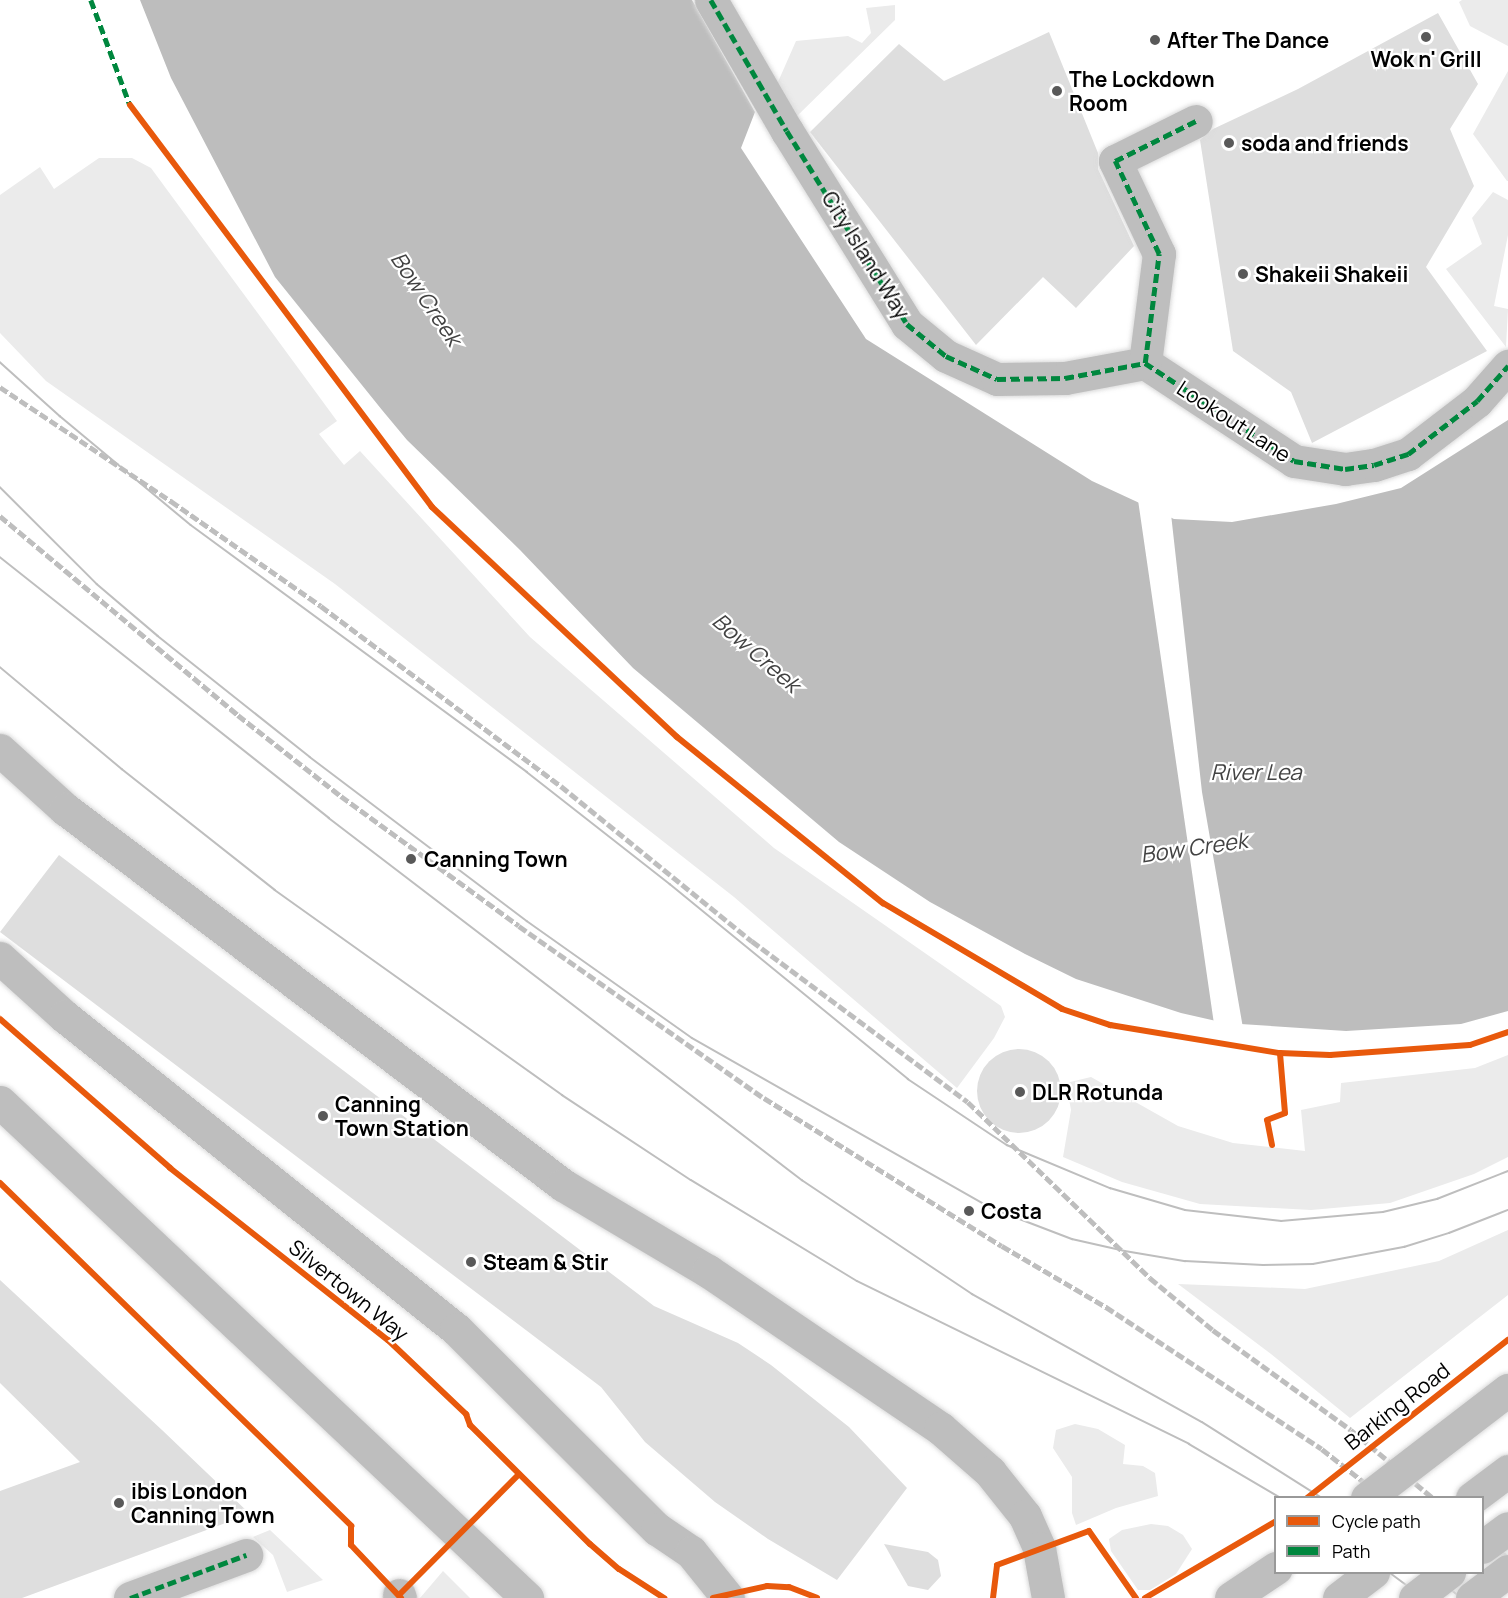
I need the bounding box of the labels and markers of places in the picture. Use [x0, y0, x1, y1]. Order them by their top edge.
place label: After The Dance [1167, 27, 1329, 53]
marker: Wok n' Grill [1419, 30, 1433, 44]
marker: After The Dance [1148, 33, 1162, 47]
place label: Wok n' Grill [1370, 46, 1482, 72]
place label: The Lockdown Room [1069, 66, 1215, 116]
marker: The Lockdown Room [1050, 84, 1064, 98]
place label: soda and friends [1241, 130, 1409, 156]
marker: soda and friends [1222, 136, 1236, 150]
place label: Shakeii Shakeii [1255, 261, 1408, 287]
marker: Shakeii Shakeii [1236, 267, 1250, 281]
place label: Canning Town [424, 846, 568, 872]
marker: Canning Town [402, 850, 420, 868]
place label: DLR Rotunda [1032, 1079, 1163, 1105]
marker: DLR Rotunda [1013, 1085, 1027, 1099]
place label: Canning Town Station [335, 1091, 469, 1141]
marker: Canning Town Station [316, 1109, 330, 1123]
place label: Costa [981, 1198, 1042, 1224]
marker: Costa [962, 1204, 976, 1218]
place label: Steam & Stir [483, 1249, 608, 1275]
marker: Steam & Stir [464, 1255, 478, 1269]
place label: ibis London Canning Town [131, 1478, 275, 1528]
marker: ibis London Canning Town [112, 1496, 126, 1510]

